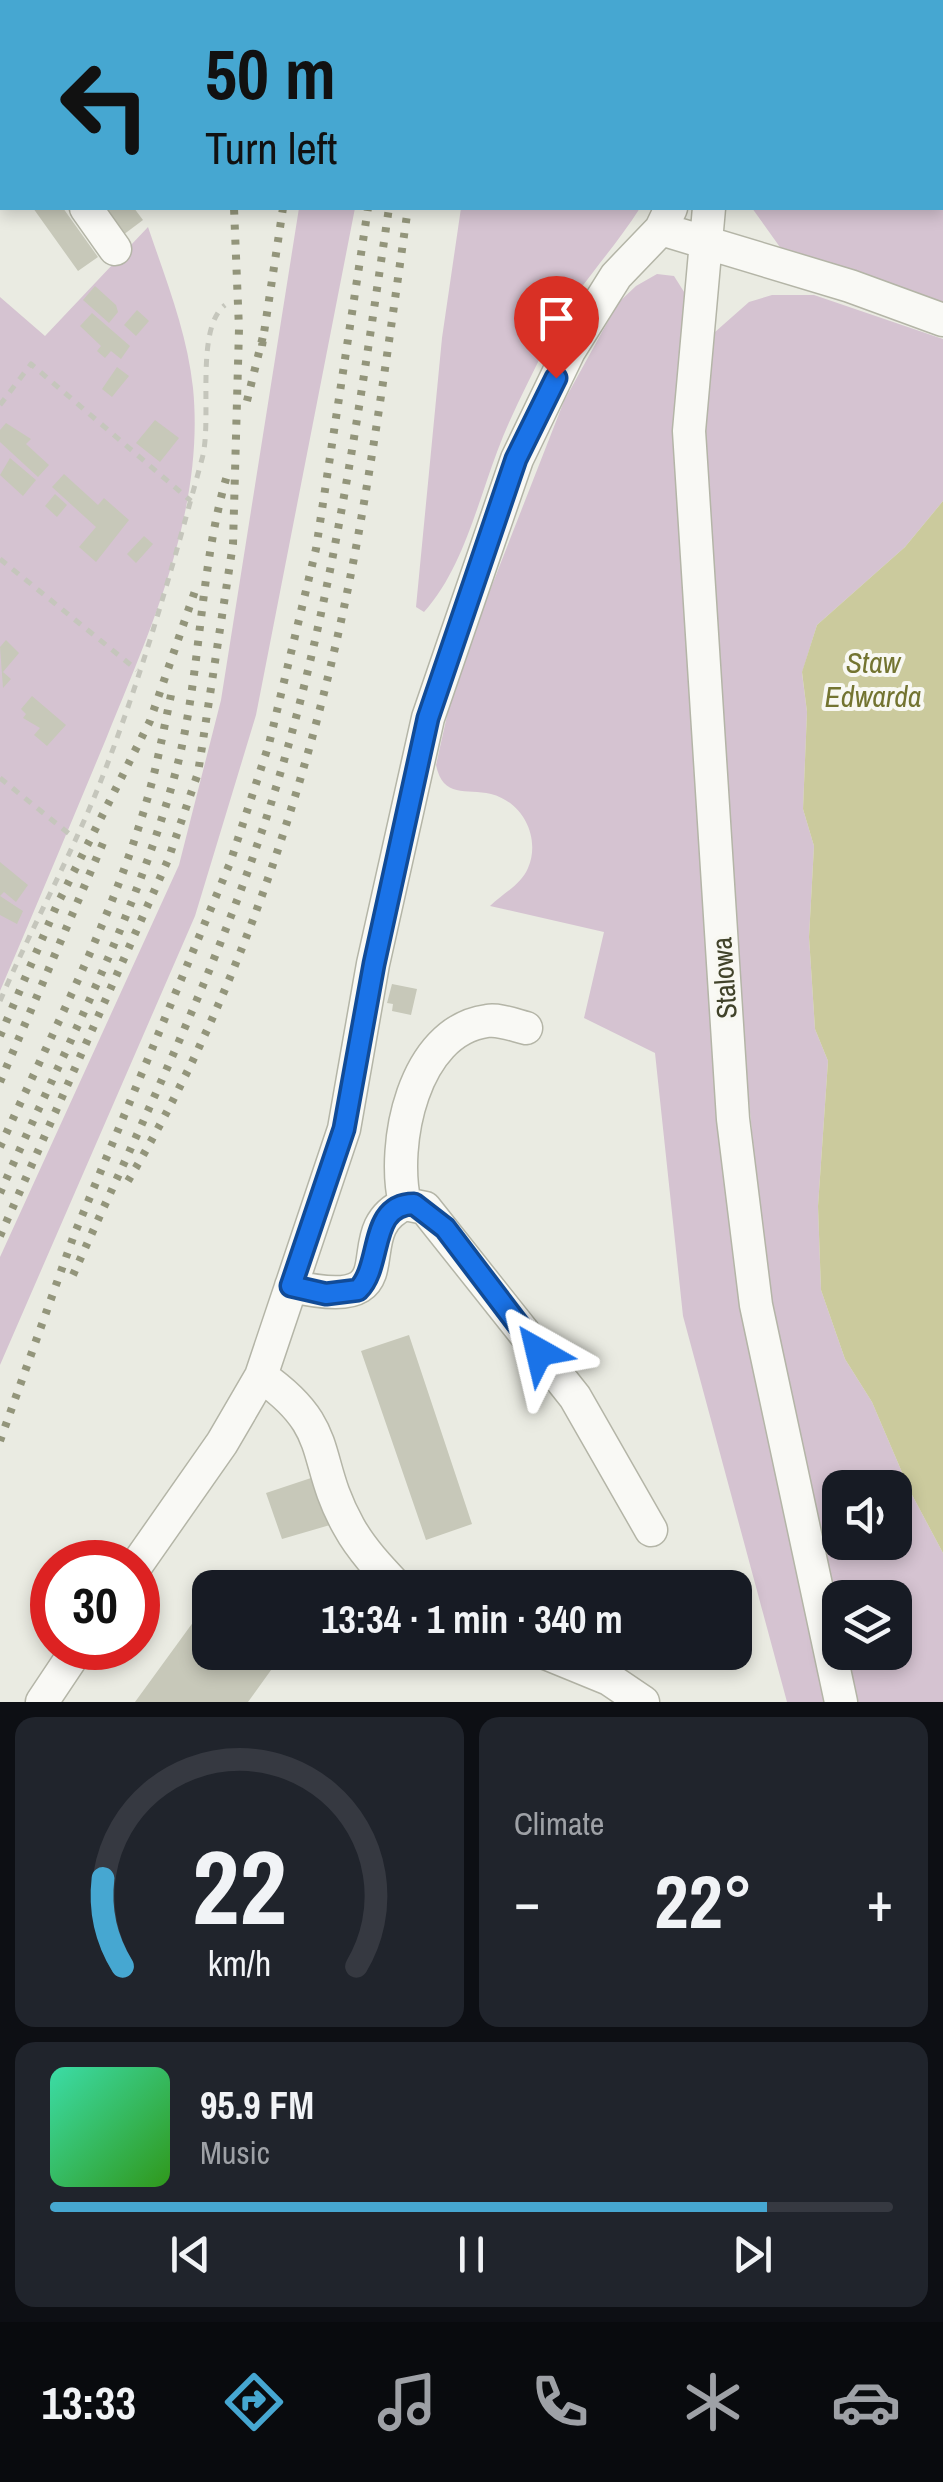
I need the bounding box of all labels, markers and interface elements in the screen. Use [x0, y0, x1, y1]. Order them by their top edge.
text: 50 m [205, 27, 336, 121]
icon: left [40, 40, 170, 170]
text: Turn left [205, 117, 337, 178]
pin [514, 276, 599, 379]
icon: arrive [529, 291, 584, 346]
water label: Staw Edwarda [824, 642, 922, 716]
street label: Stalowa [702, 936, 746, 1020]
position arrow [487, 1300, 591, 1404]
map controls [822, 1470, 912, 1670]
button: sound [822, 1470, 912, 1560]
speed limit sign: 30 [30, 1540, 160, 1670]
button: layers [822, 1580, 912, 1670]
text: 13:34 · 1 min · 340 m [321, 1594, 623, 1645]
text: Climate [514, 1802, 604, 1845]
text: 22 [192, 1816, 287, 1956]
text: 22° [654, 1850, 753, 1951]
text: − [514, 1864, 540, 1938]
text: + [867, 1864, 893, 1938]
text: km/h [208, 1939, 271, 1987]
text: 95.9 FM [200, 2080, 314, 2131]
text: Music [200, 2131, 270, 2174]
icon: previous [163, 2227, 218, 2282]
icon: pause [444, 2227, 499, 2282]
icon: next [725, 2227, 780, 2282]
icon: directions [219, 2367, 289, 2437]
icon: music [372, 2367, 442, 2437]
icon: phone [525, 2367, 595, 2437]
icon: climate [678, 2367, 748, 2437]
icon: car [831, 2367, 901, 2437]
text: 13:33 [42, 2372, 136, 2433]

